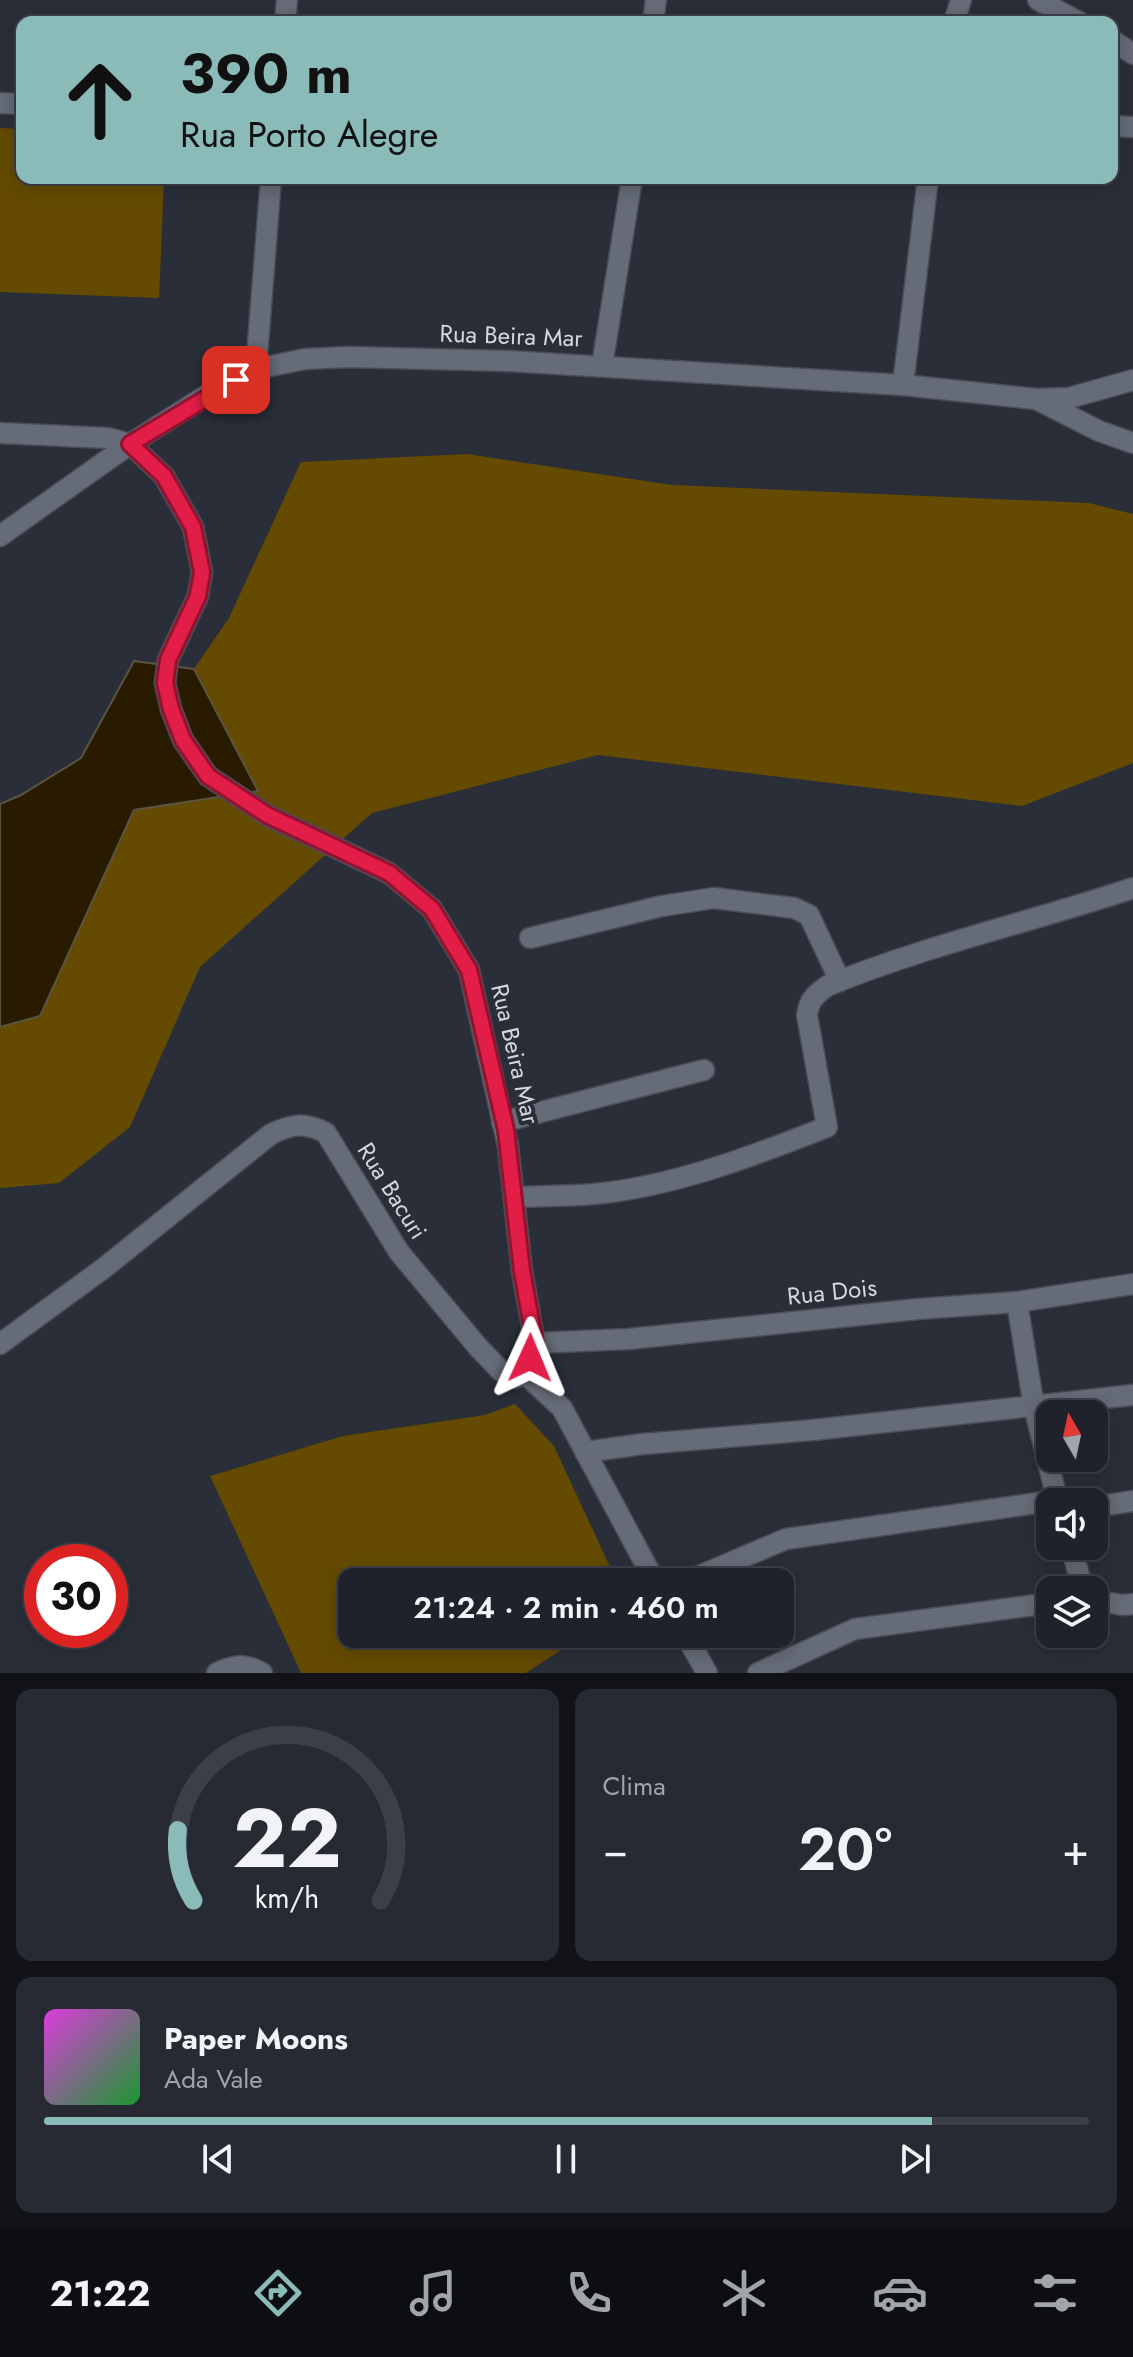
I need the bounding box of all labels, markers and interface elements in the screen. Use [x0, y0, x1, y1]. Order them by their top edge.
text: 390 m [180, 33, 352, 114]
icon: ahead [48, 48, 152, 152]
text: Rua Porto Alegre [180, 108, 438, 160]
street label: Rua Beira Mar [439, 316, 584, 356]
pin [202, 346, 270, 414]
icon: arrive [214, 358, 258, 402]
street label: Rua Beira Mar [482, 980, 549, 1128]
street label: Rua Bacuri [349, 1136, 436, 1246]
street label: Rua Dois [785, 1269, 879, 1314]
position arrow [488, 1316, 572, 1400]
north arrow [1036, 1400, 1108, 1472]
map controls [1036, 1400, 1108, 1648]
button: sound [1036, 1488, 1108, 1560]
speed limit sign: 30 [24, 1544, 128, 1648]
button: layers [1036, 1576, 1108, 1648]
text: 21:24 · 2 min · 460 m [413, 1586, 719, 1629]
text: Clima [603, 1767, 666, 1805]
text: 22 [233, 1778, 342, 1898]
text: 20° [798, 1806, 892, 1893]
text: − [603, 1818, 628, 1882]
text: + [1062, 1818, 1089, 1882]
text: km/h [255, 1877, 320, 1919]
text: Paper Moons [164, 2017, 348, 2060]
text: Ada Vale [164, 2060, 263, 2098]
icon: previous [196, 2137, 240, 2181]
icon: pause [544, 2137, 588, 2181]
icon: next [893, 2137, 937, 2181]
icon: directions [250, 2265, 306, 2321]
icon: music [405, 2265, 461, 2321]
icon: phone [561, 2265, 617, 2321]
icon: climate [716, 2265, 772, 2321]
icon: car [872, 2265, 928, 2321]
icon: filters [1027, 2265, 1083, 2321]
text: 21:22 [50, 2267, 150, 2319]

